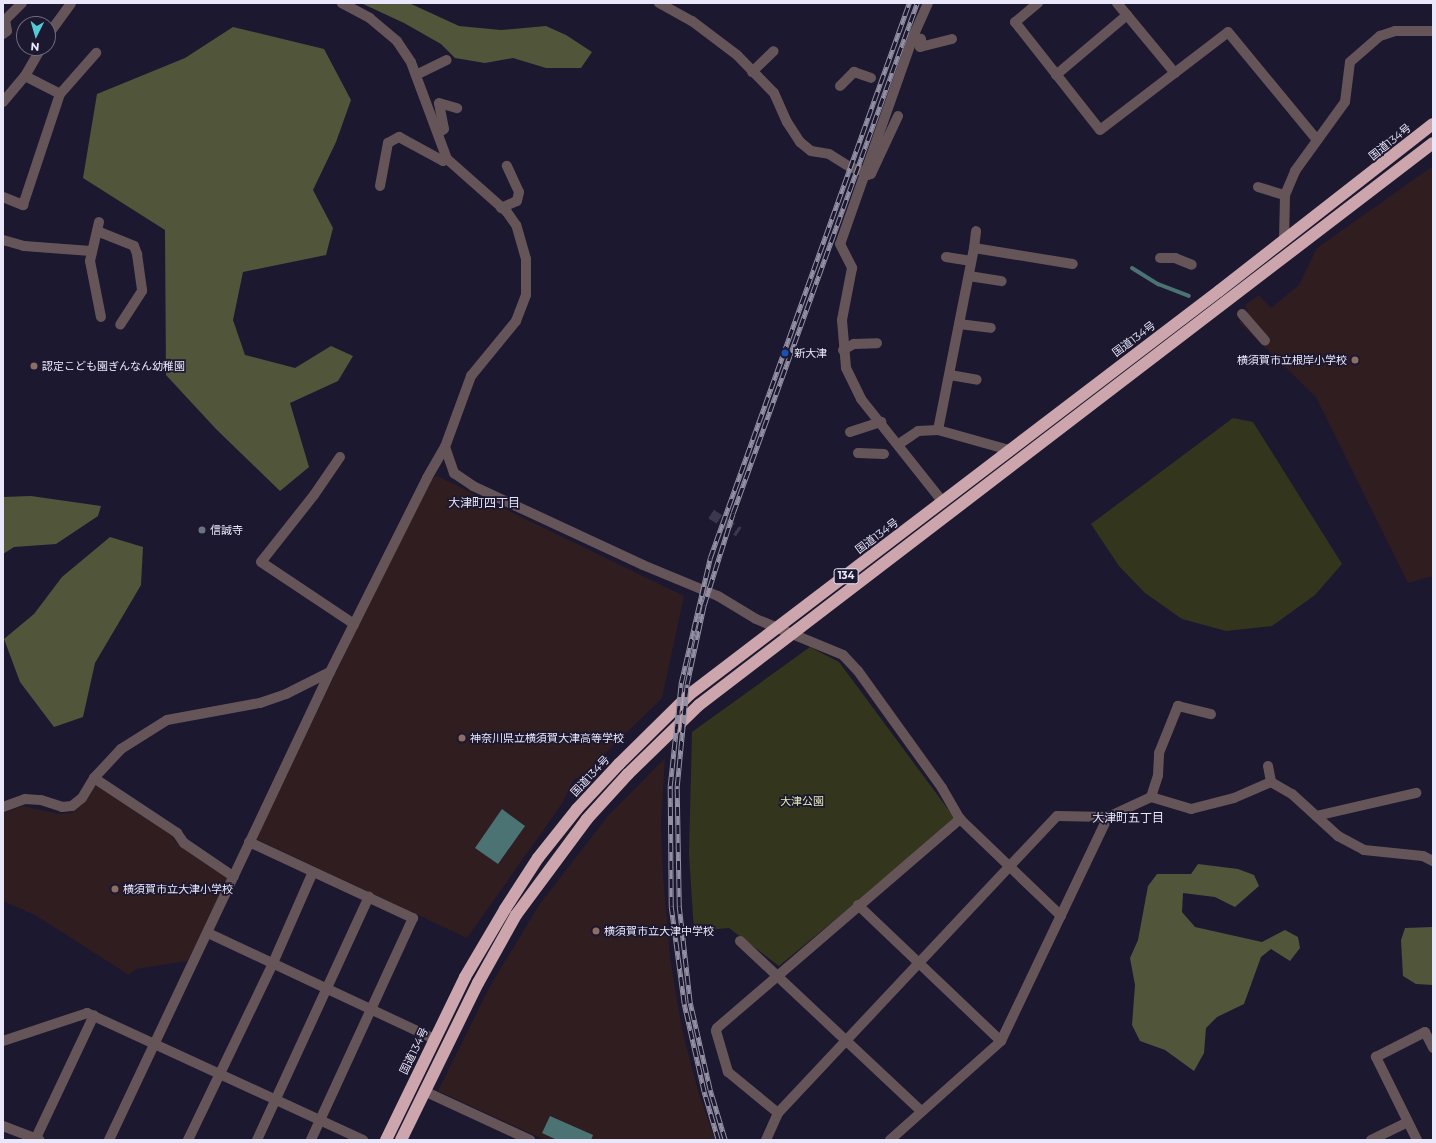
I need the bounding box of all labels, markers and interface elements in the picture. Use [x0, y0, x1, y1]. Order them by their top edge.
north arrow [16, 16, 56, 56]
text: N [30, 40, 40, 54]
street label: 国道134号 [1366, 121, 1414, 163]
street label: 国道134号 [1110, 319, 1158, 359]
place label: 新大津 [794, 346, 827, 360]
marker: 新大津 [779, 347, 791, 359]
place label: 横須賀市立根岸小学校 [1237, 353, 1347, 367]
marker: 横須賀市立根岸小学校 [1350, 355, 1360, 365]
place label: 認定こども園ぎんなん幼稚園 [42, 359, 185, 373]
marker: 認定こども園ぎんなん幼稚園 [29, 361, 39, 371]
district label: 大津町四丁目 [448, 496, 520, 510]
street label: 国道134号 [853, 516, 901, 556]
place label: 信誠寺 [210, 523, 243, 537]
marker: 信誠寺 [197, 525, 207, 535]
road number: 134 [833, 568, 859, 584]
place label: 神奈川県立横須賀大津高等学校 [470, 731, 624, 745]
marker: 神奈川県立横須賀大津高等学校 [457, 733, 467, 743]
street label: 国道134号 [568, 753, 612, 799]
park label: 大津公園 [780, 794, 824, 808]
district label: 大津町五丁目 [1092, 811, 1164, 825]
place label: 横須賀市立大津小学校 [123, 882, 233, 896]
marker: 横須賀市立大津小学校 [110, 884, 120, 894]
place label: 横須賀市立大津中学校 [604, 924, 714, 938]
marker: 横須賀市立大津中学校 [591, 926, 601, 936]
street label: 国道134号 [397, 1025, 431, 1077]

